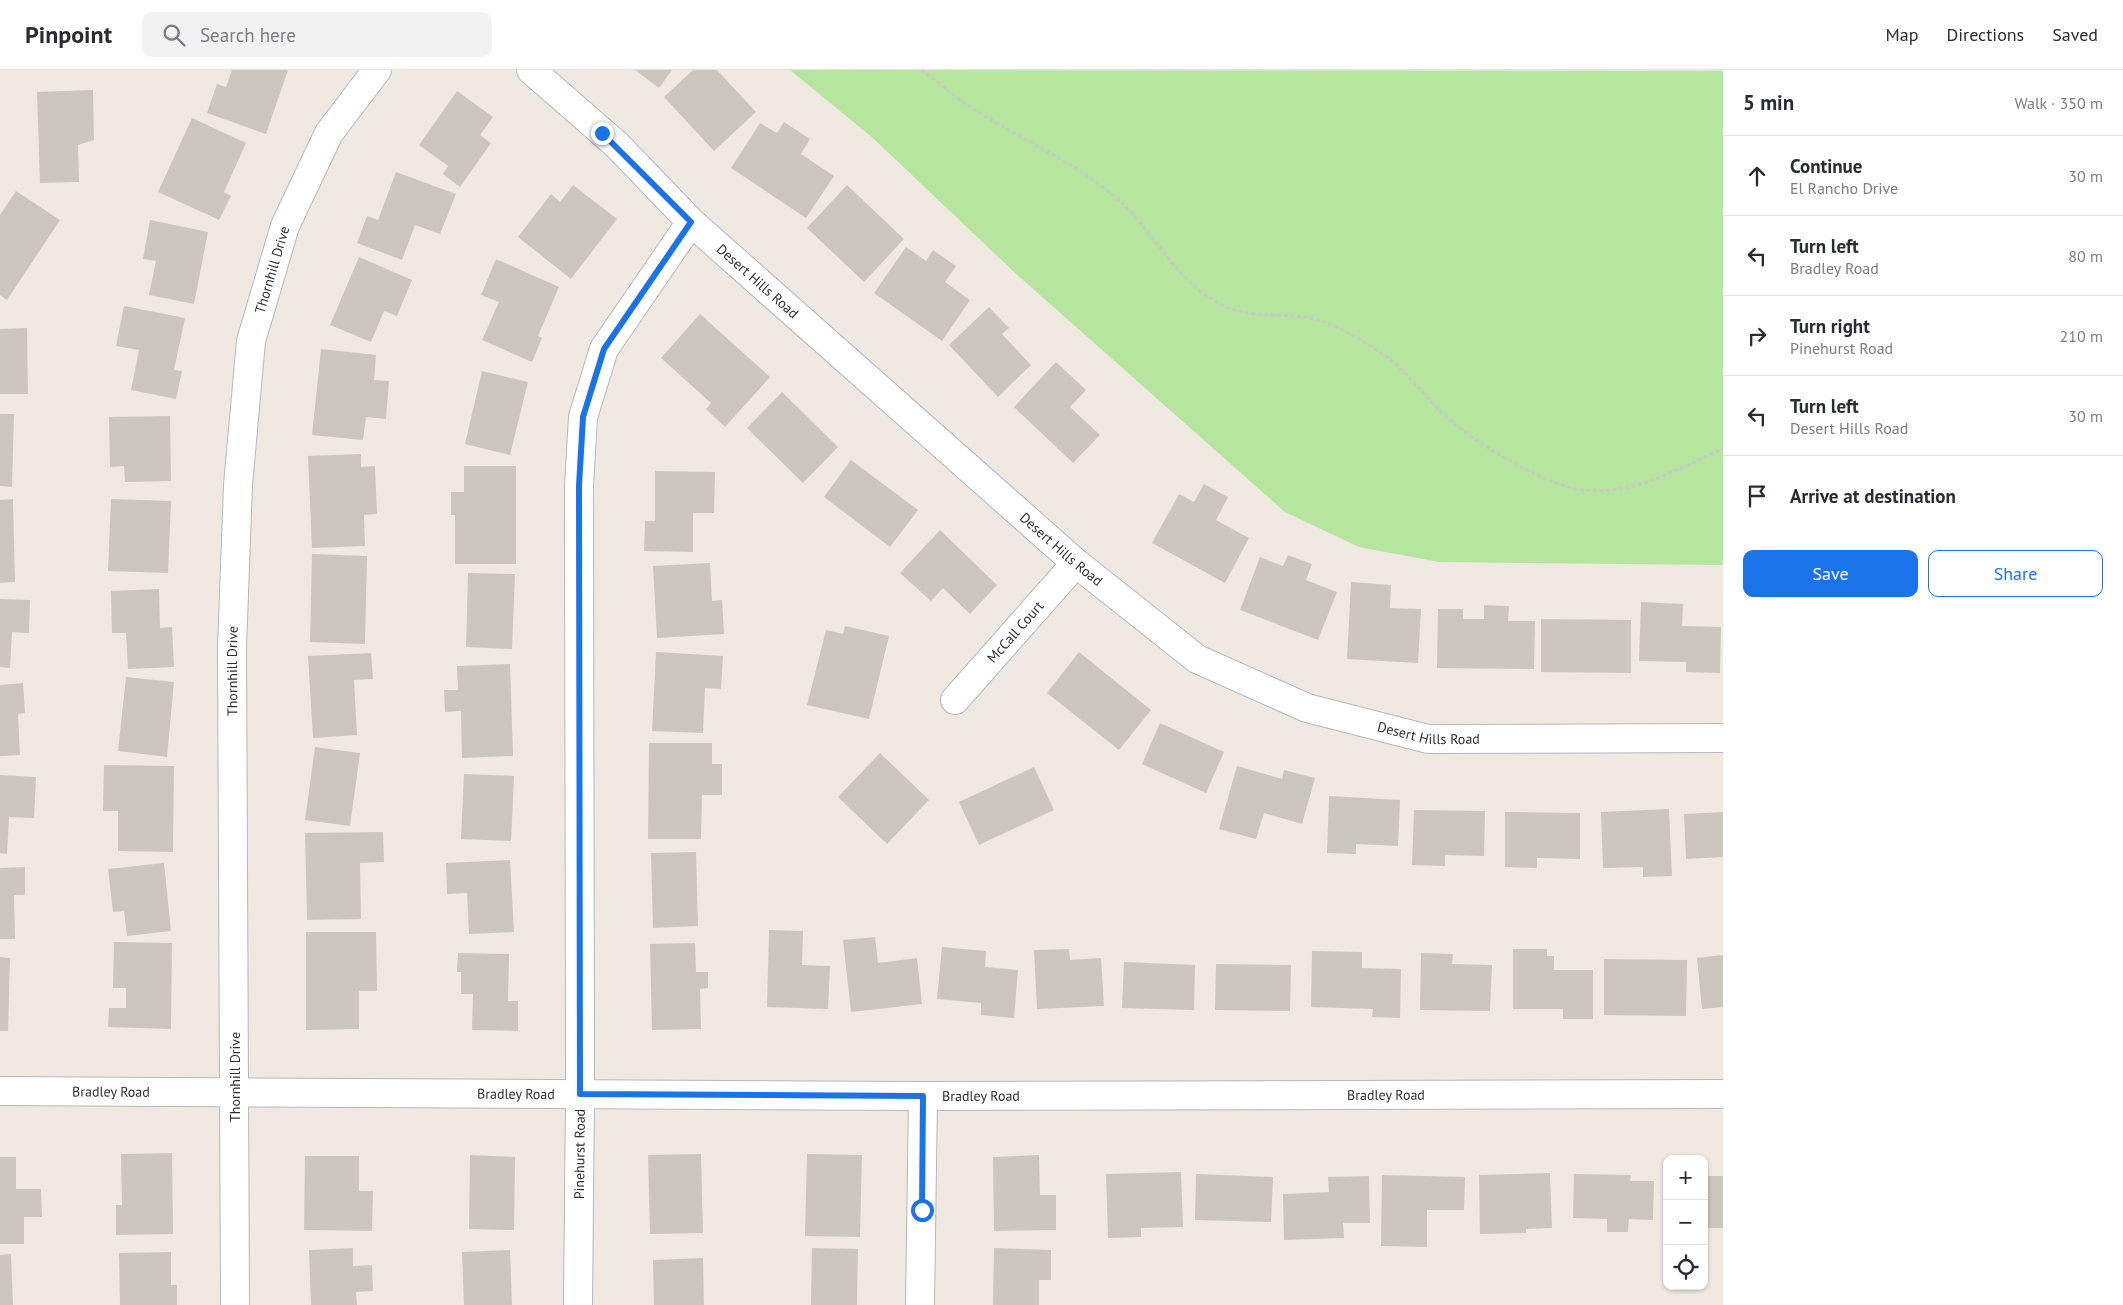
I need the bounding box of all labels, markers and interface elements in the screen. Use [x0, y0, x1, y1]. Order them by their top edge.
search box [142, 12, 492, 57]
text: Pinpoint [25, 19, 112, 50]
icon: search [160, 21, 188, 49]
text: Search here [200, 23, 296, 47]
text: Map [1886, 23, 1918, 46]
text: Directions [1946, 23, 2024, 46]
text: Saved [2052, 23, 2098, 46]
text: 5 min [1743, 89, 1794, 116]
text: Walk · 350 m [2014, 93, 2103, 113]
route end [591, 122, 614, 145]
text: Continue [1790, 154, 1862, 178]
icon: ahead [1743, 162, 1771, 190]
text: 30 m [2068, 166, 2103, 186]
text: El Rancho Drive [1790, 178, 1898, 198]
street label: Thornhill Drive [251, 224, 293, 316]
text: Turn left [1790, 234, 1859, 258]
street label: Desert Hills Road [713, 240, 802, 322]
icon: left [1743, 242, 1771, 270]
text: 80 m [2068, 246, 2103, 266]
text: Bradley Road [1790, 258, 1879, 278]
text: Turn right [1790, 314, 1870, 338]
icon: right [1743, 322, 1771, 350]
text: 210 m [2060, 326, 2103, 346]
text: Pinehurst Road [1790, 338, 1893, 358]
text: Turn left [1790, 394, 1859, 418]
icon: left [1743, 402, 1771, 430]
text: 30 m [2068, 406, 2103, 426]
text: Desert Hills Road [1790, 418, 1908, 438]
icon: arrive [1743, 482, 1771, 510]
text: Arrive at destination [1790, 484, 1956, 508]
street label: Desert Hills Road [1016, 508, 1106, 590]
button: Save [1743, 550, 1918, 597]
button: Share [1928, 550, 2103, 597]
street label: McCall Court [983, 597, 1047, 666]
street label: Thornhill Drive [223, 626, 242, 716]
street label: Desert Hills Road [1376, 717, 1480, 748]
street label: Thornhill Drive [226, 1032, 244, 1122]
street label: Bradley Road [72, 1082, 150, 1101]
street label: Bradley Road [477, 1085, 555, 1103]
street label: Bradley Road [1347, 1086, 1425, 1104]
street label: Bradley Road [942, 1087, 1020, 1105]
street label: Pinehurst Road [570, 1109, 589, 1199]
map controls [1663, 1155, 1708, 1290]
button: + [1663, 1155, 1708, 1200]
route start [911, 1199, 934, 1222]
button: − [1663, 1200, 1708, 1245]
button: locate [1663, 1245, 1708, 1290]

